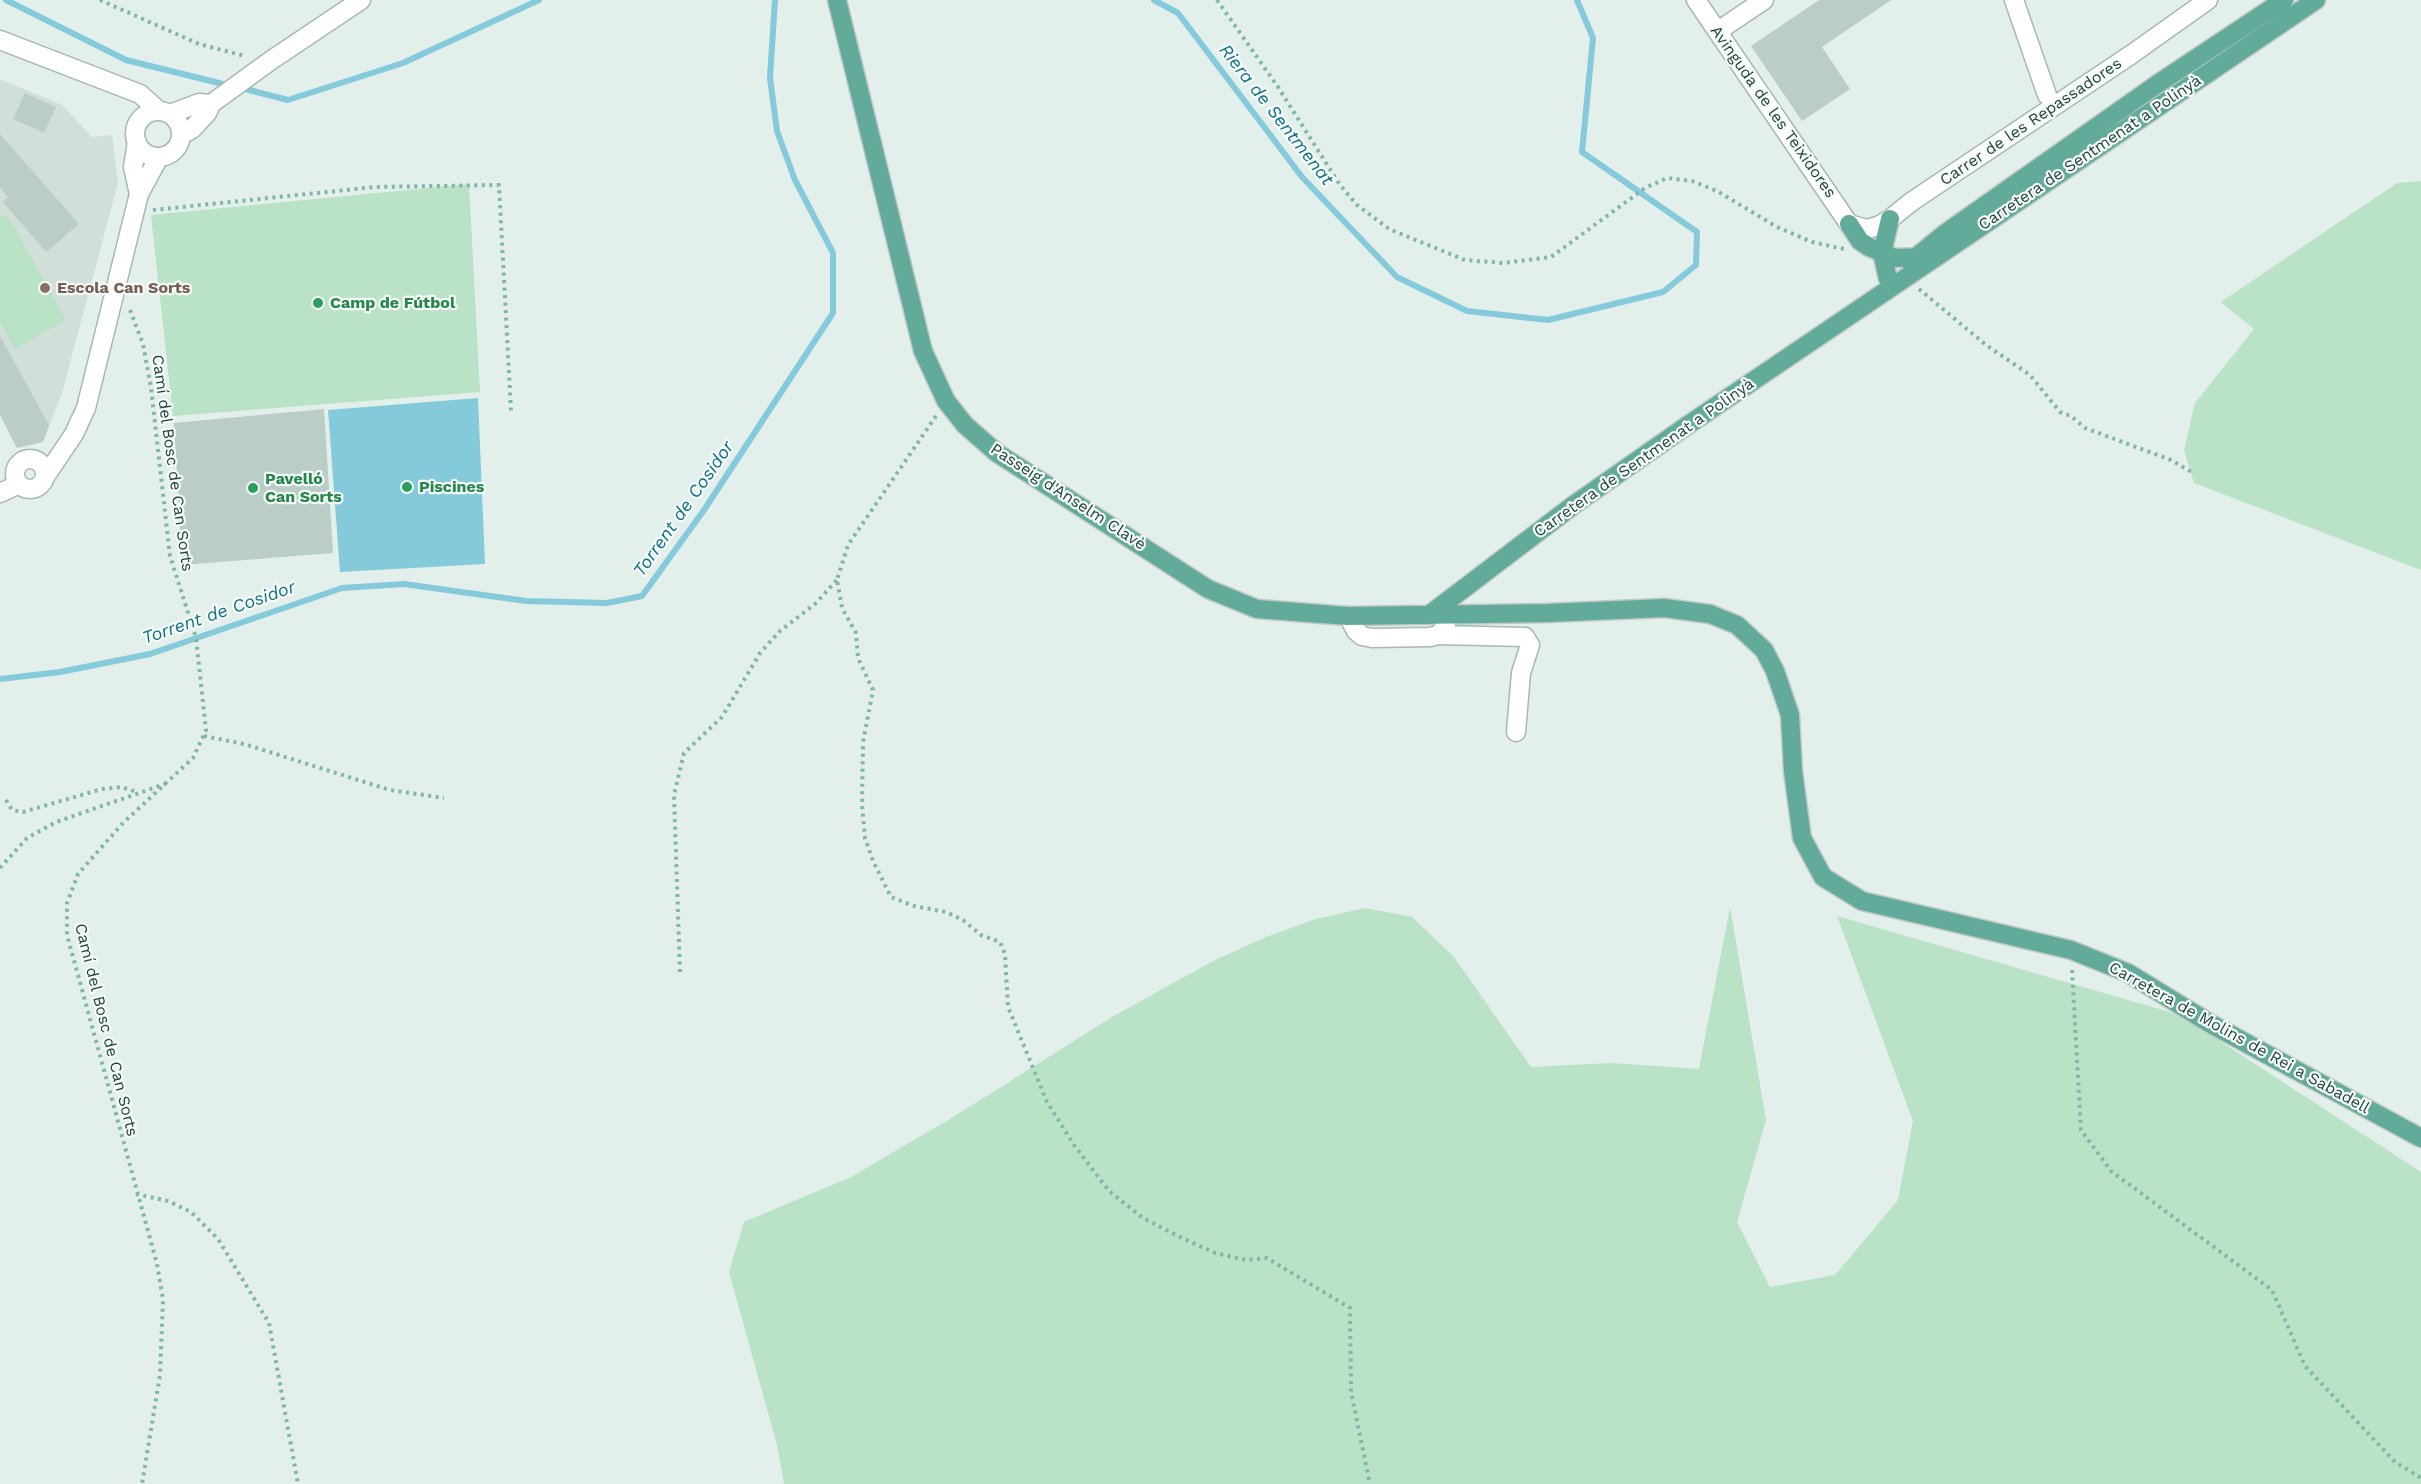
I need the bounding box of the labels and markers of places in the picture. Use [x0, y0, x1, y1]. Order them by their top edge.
place label: Escola Can Sorts [57, 278, 190, 298]
marker: Escola Can Sorts [38, 281, 52, 295]
place label: Camp de Fútbol [330, 293, 455, 313]
marker: Camp de Fútbol [311, 296, 325, 310]
place label: Pavelló Can Sorts [265, 469, 342, 507]
place label: Piscines [419, 477, 484, 497]
marker: Piscines [400, 480, 414, 494]
marker: Pavelló Can Sorts [246, 481, 260, 495]

